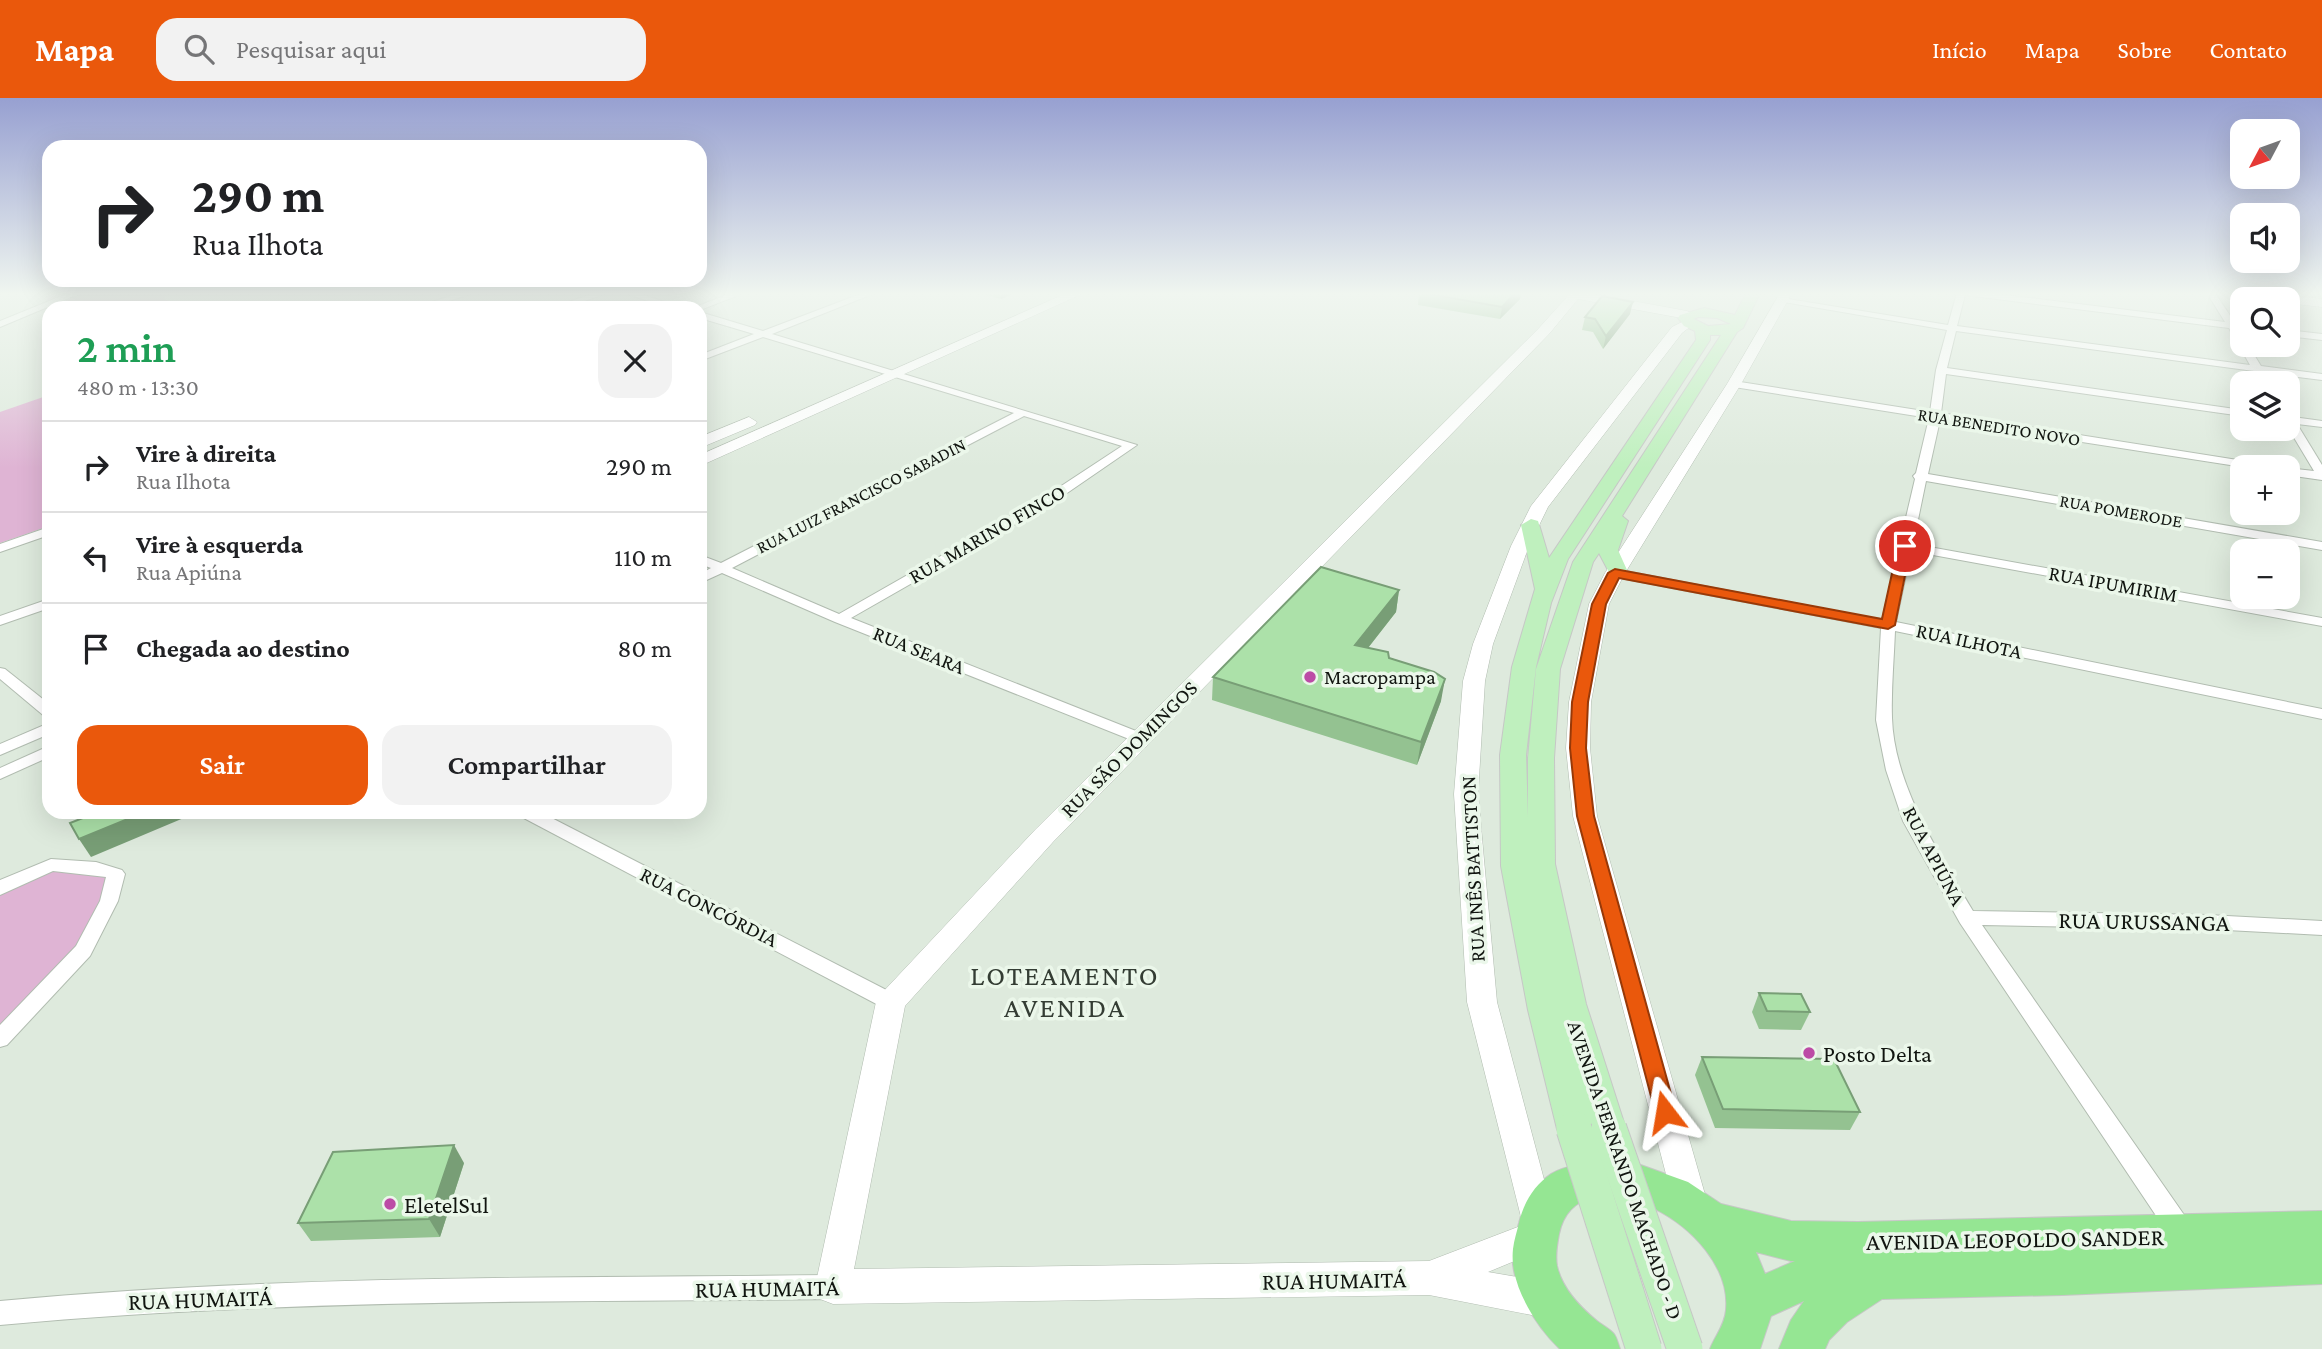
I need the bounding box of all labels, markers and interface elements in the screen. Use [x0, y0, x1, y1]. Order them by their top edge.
search box [156, 18, 646, 81]
icon: search [180, 30, 218, 68]
text: Mapa [35, 31, 114, 68]
text: Pesquisar aqui [236, 35, 386, 64]
text: Início [1932, 36, 1987, 63]
text: Mapa [2025, 36, 2080, 63]
text: Sobre [2118, 36, 2172, 63]
text: Contato [2210, 36, 2287, 63]
north arrow [2230, 119, 2300, 189]
map controls [2230, 119, 2300, 609]
icon: right [77, 168, 168, 259]
text: 290 m [192, 168, 324, 223]
button: sound [2230, 203, 2300, 273]
text: Rua Ilhota [192, 226, 324, 262]
button: search [2230, 287, 2300, 357]
text: 2 min [77, 324, 176, 371]
button: close [598, 324, 672, 398]
button: layers [2230, 371, 2300, 441]
text: 480 m · 13:30 [77, 374, 199, 400]
street label: RUA BENEDITO NOVO [1916, 404, 2082, 450]
street label: RUA LUIZ FRANCISCO SABADIN [753, 434, 969, 558]
text: Vire à direita [136, 439, 276, 468]
icon: right [77, 448, 115, 486]
text: 290 m [606, 452, 672, 481]
button: + [2230, 455, 2300, 525]
text: Rua Ilhota [136, 468, 231, 494]
street label: RUA MARINO FINCO [905, 479, 1069, 589]
street label: RUA POMERODE [2058, 490, 2184, 532]
pin [1875, 516, 1935, 576]
icon: arrive [1886, 527, 1924, 565]
text: Vire à esquerda [136, 530, 303, 559]
icon: left [77, 539, 115, 577]
button: − [2230, 539, 2300, 609]
text: 110 m [614, 543, 672, 572]
text: Rua Apiúna [136, 559, 242, 585]
street label: RUA IPUMIRIM [2047, 561, 2179, 607]
street label: RUA ILHOTA [1914, 618, 2024, 664]
street label: RUA SEARA [870, 621, 968, 679]
icon: arrive [77, 630, 115, 668]
text: Chegada ao destino [136, 634, 350, 663]
text: 80 m [618, 634, 672, 663]
place label: Macropampa [1324, 665, 1436, 689]
marker: Macropampa [1302, 669, 1318, 685]
street label: RUA SÃO DOMINGOS [1056, 676, 1202, 822]
button: Sair [77, 725, 368, 805]
button: Compartilhar [382, 725, 672, 805]
street label: RUA INÊS BATTISTON [1456, 775, 1490, 963]
street label: RUA APIÚNA [1898, 802, 1970, 910]
street label: RUA CONCÓRDIA [636, 862, 782, 952]
street label: RUA URUSSANGA [2058, 906, 2230, 936]
district label: LOTEAMENTO AVENIDA [970, 960, 1160, 1023]
street label: AVENIDA FERNANDO MACHADO - D [1562, 1017, 1688, 1323]
place label: Posto Delta [1823, 1040, 1932, 1067]
marker: Posto Delta [1801, 1045, 1817, 1061]
position arrow [1628, 1075, 1702, 1149]
place label: EletelSul [404, 1191, 489, 1218]
marker: EletelSul [382, 1196, 398, 1212]
street label: AVENIDA LEOPOLDO SANDER [1866, 1223, 2165, 1255]
street label: RUA HUMAITÁ [1262, 1265, 1407, 1295]
street label: RUA HUMAITÁ [695, 1273, 840, 1303]
street label: RUA HUMAITÁ [127, 1283, 273, 1315]

